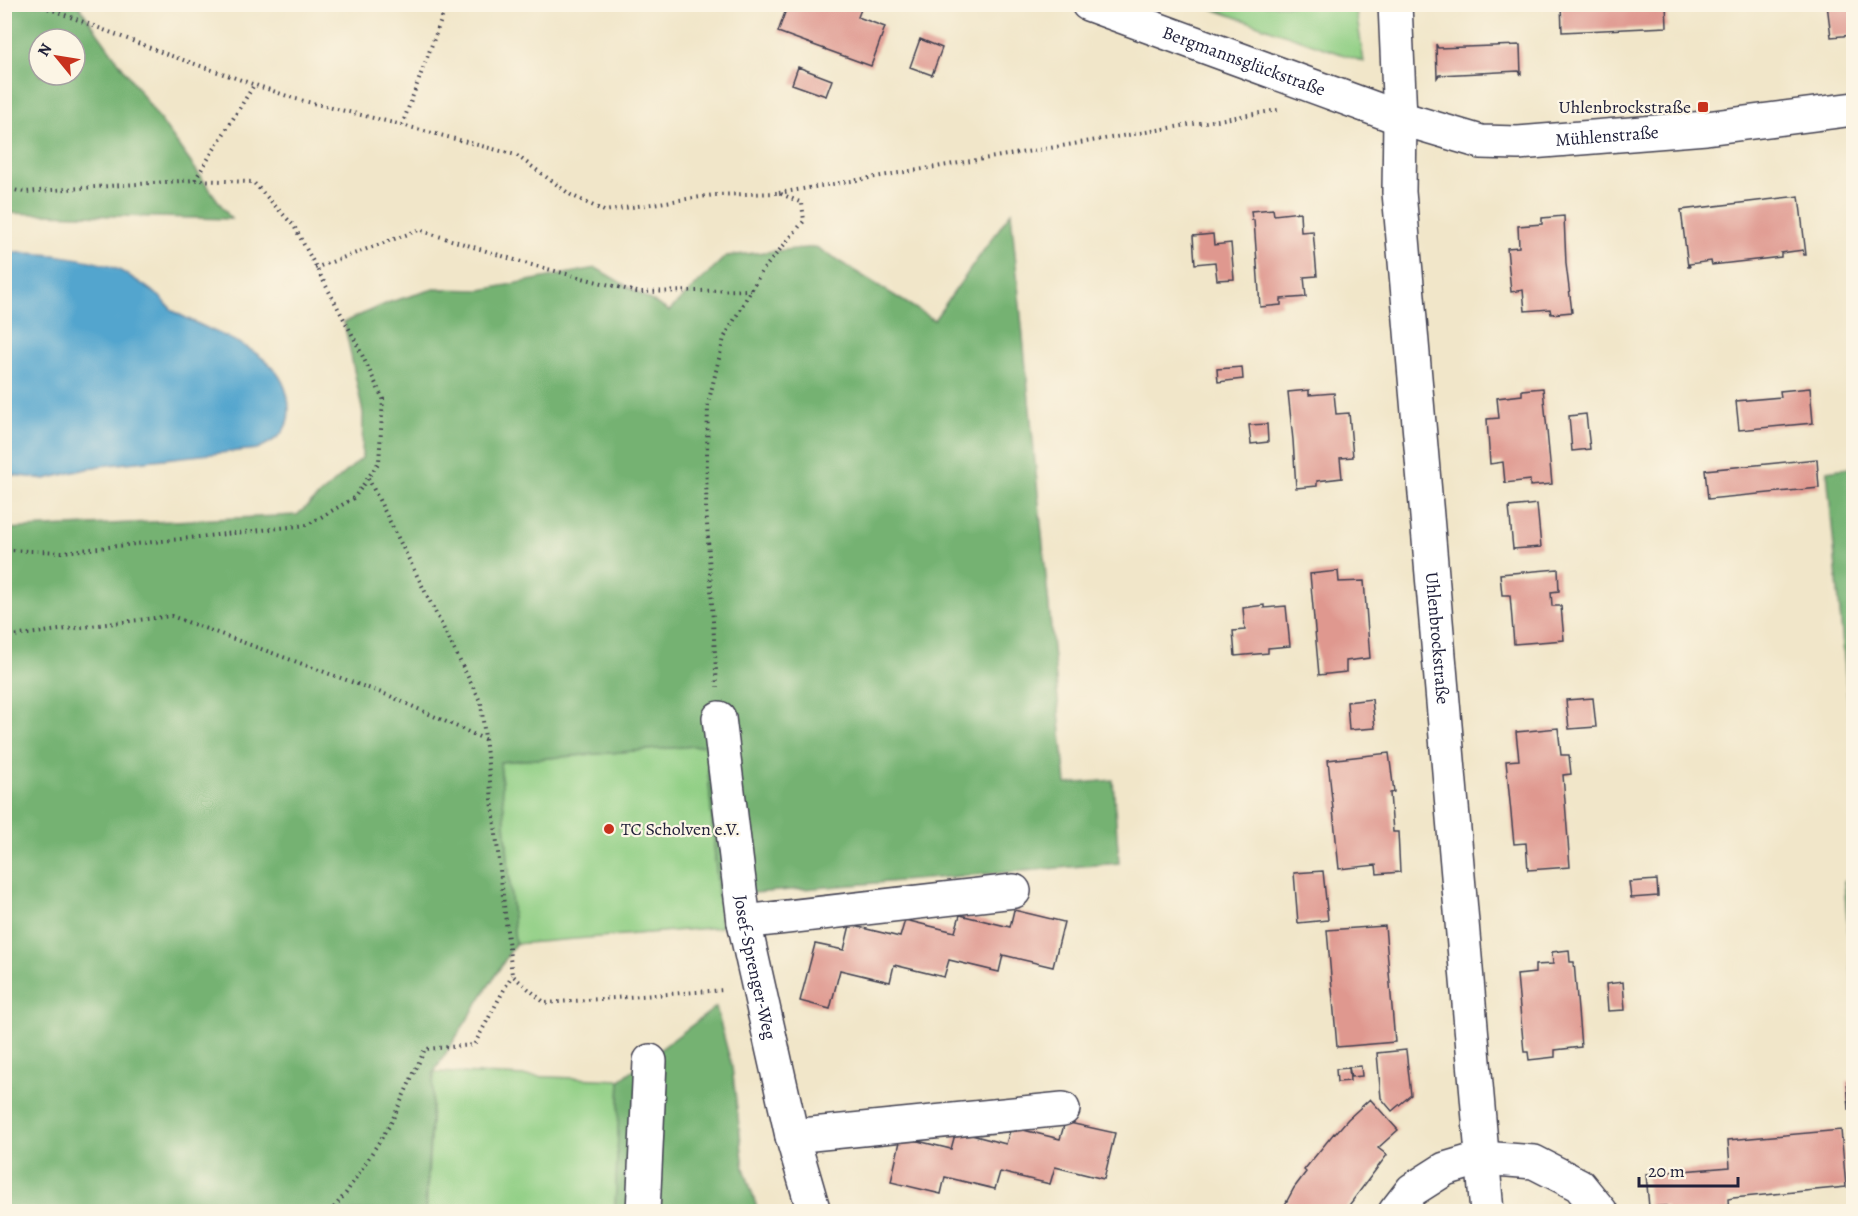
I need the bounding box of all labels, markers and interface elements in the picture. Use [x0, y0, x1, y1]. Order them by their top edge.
street label: Bergmannsglückstraße [1159, 20, 1329, 102]
north arrow [27, 27, 87, 87]
text: N [32, 39, 57, 61]
place label: Uhlenbrockstraße [1558, 95, 1691, 119]
marker: Uhlenbrockstraße [1696, 100, 1710, 114]
street label: Mühlenstraße [1554, 120, 1660, 152]
street label: Uhlenbrockstraße [1420, 571, 1455, 705]
place label: TC Scholven e.V. [621, 817, 740, 841]
marker: TC Scholven e.V. [602, 822, 616, 836]
street label: Josef-Sprenger-Weg [729, 894, 782, 1042]
scale bar [1639, 1150, 1738, 1188]
text: 20 m [1648, 1159, 1685, 1183]

